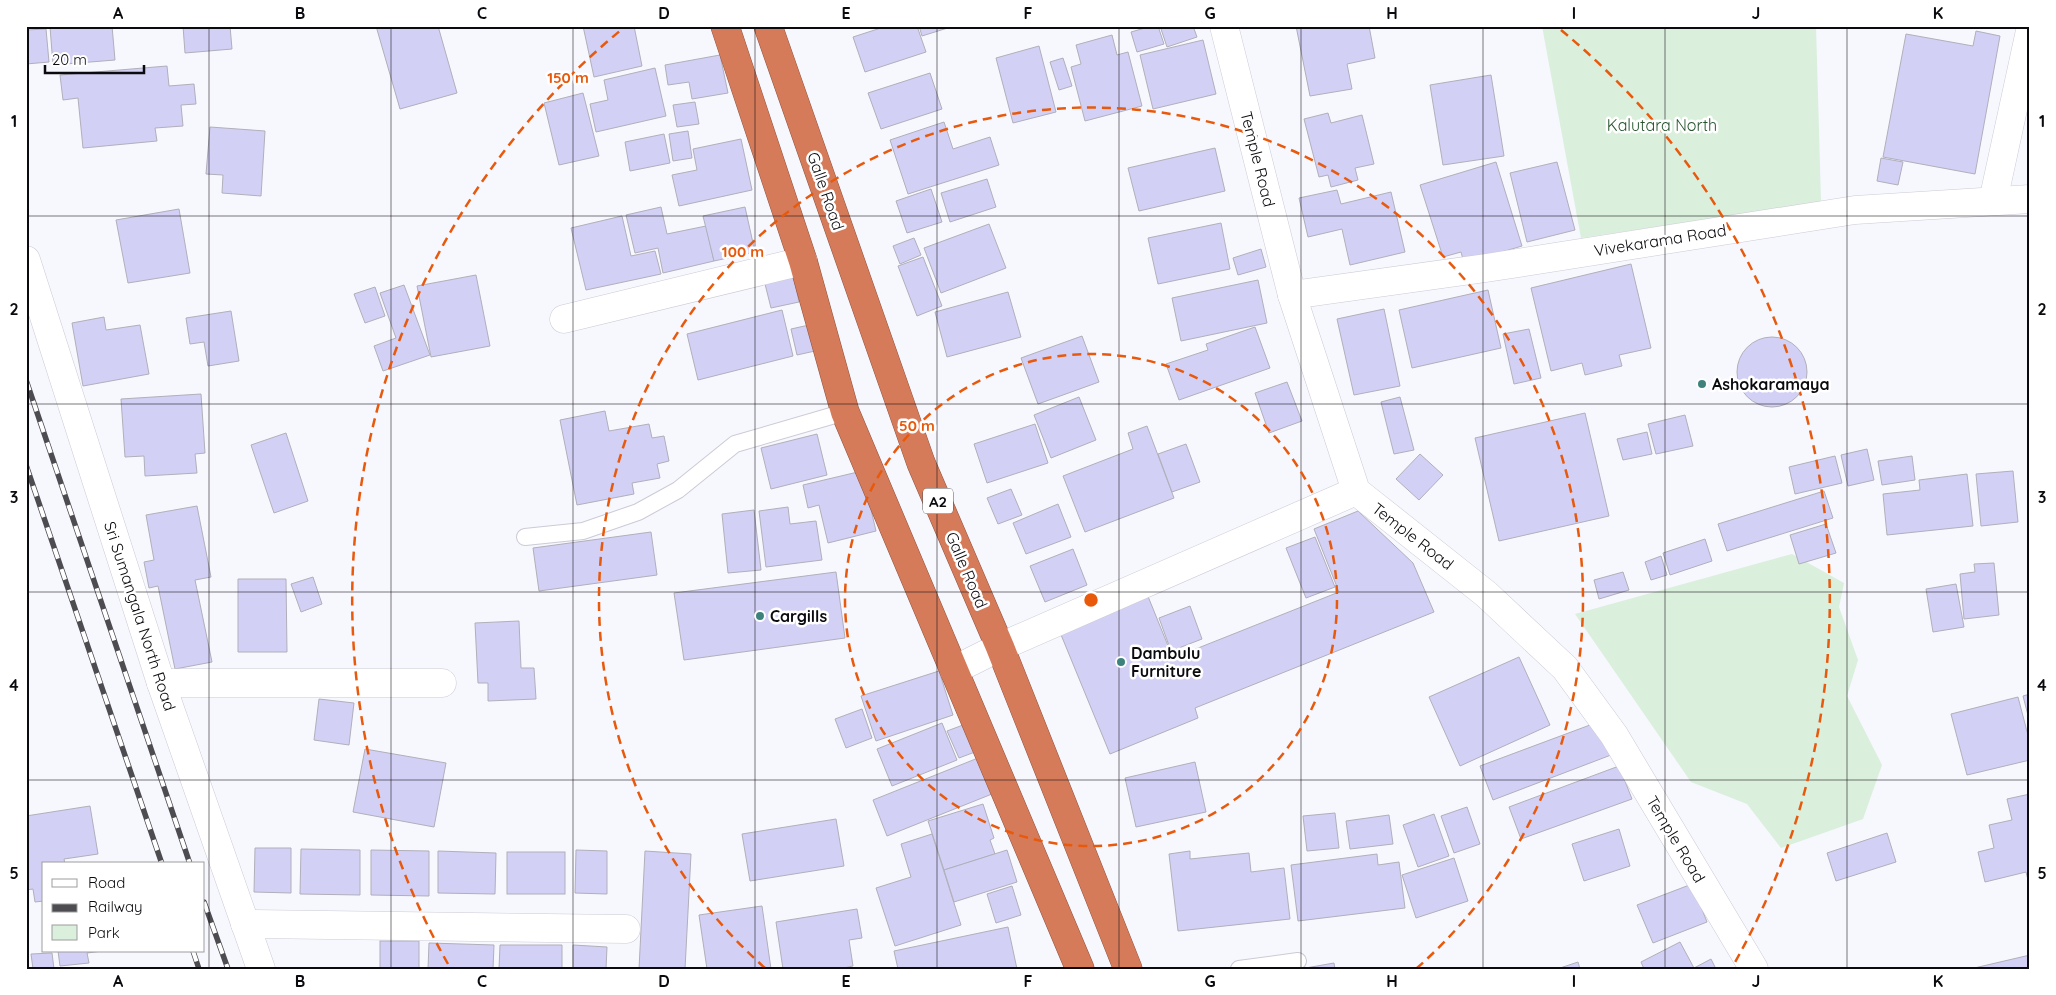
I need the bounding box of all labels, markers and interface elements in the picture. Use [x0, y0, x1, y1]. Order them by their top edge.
text: A [113, 3, 124, 23]
text: B [295, 3, 305, 23]
text: C [477, 3, 487, 23]
text: D [658, 3, 670, 23]
text: E [841, 3, 851, 23]
text: F [1024, 3, 1033, 23]
text: G [1204, 3, 1216, 23]
text: H [1386, 3, 1398, 23]
text: I [1572, 3, 1576, 23]
text: J [1752, 3, 1760, 23]
text: K [1933, 3, 1943, 23]
scale bar [45, 42, 144, 74]
text: 20 m [52, 50, 87, 69]
text: 150 m [547, 68, 589, 87]
street label: Temple Road [1236, 109, 1280, 209]
text: 1 [11, 111, 17, 131]
text: 1 [2039, 111, 2045, 131]
park label: Kalutara North [1607, 115, 1717, 135]
street label: Galle Road [803, 149, 849, 233]
street label: Vivekarama Road [1592, 220, 1728, 260]
text: 100 m [722, 242, 764, 261]
text: 2 [9, 299, 19, 319]
text: 2 [2037, 299, 2047, 319]
place label: Ashokaramaya [1712, 374, 1829, 394]
marker: Ashokaramaya [1696, 378, 1708, 390]
text: 50 m [899, 416, 935, 435]
text: 3 [10, 487, 18, 507]
text: 3 [2038, 487, 2046, 507]
road number: A2 [923, 488, 953, 514]
street label: Temple Road [1368, 498, 1458, 574]
street label: Sri Sumangala North Road [100, 519, 180, 713]
street label: Galle Road [942, 529, 992, 611]
centre of rings [1082, 591, 1100, 609]
place label: Cargills [770, 606, 827, 626]
marker: Cargills [754, 610, 766, 622]
place label: Dambulu Furniture [1131, 643, 1201, 681]
marker: Dambulu Furniture [1115, 656, 1127, 668]
text: 4 [9, 675, 19, 695]
text: 4 [2037, 675, 2047, 695]
street label: Temple Road [1642, 792, 1710, 886]
legend [42, 862, 205, 952]
text: 5 [9, 863, 19, 883]
text: 5 [2037, 863, 2047, 883]
text: Road [88, 873, 125, 892]
text: Railway [88, 897, 143, 916]
text: Park [88, 923, 120, 942]
text: A [113, 971, 124, 991]
text: B [295, 971, 305, 991]
text: C [477, 971, 487, 991]
text: D [658, 971, 670, 991]
text: E [841, 971, 851, 991]
text: F [1024, 971, 1033, 991]
text: G [1204, 971, 1216, 991]
text: H [1386, 971, 1398, 991]
text: I [1572, 971, 1576, 991]
text: J [1752, 971, 1760, 991]
text: K [1933, 971, 1943, 991]

